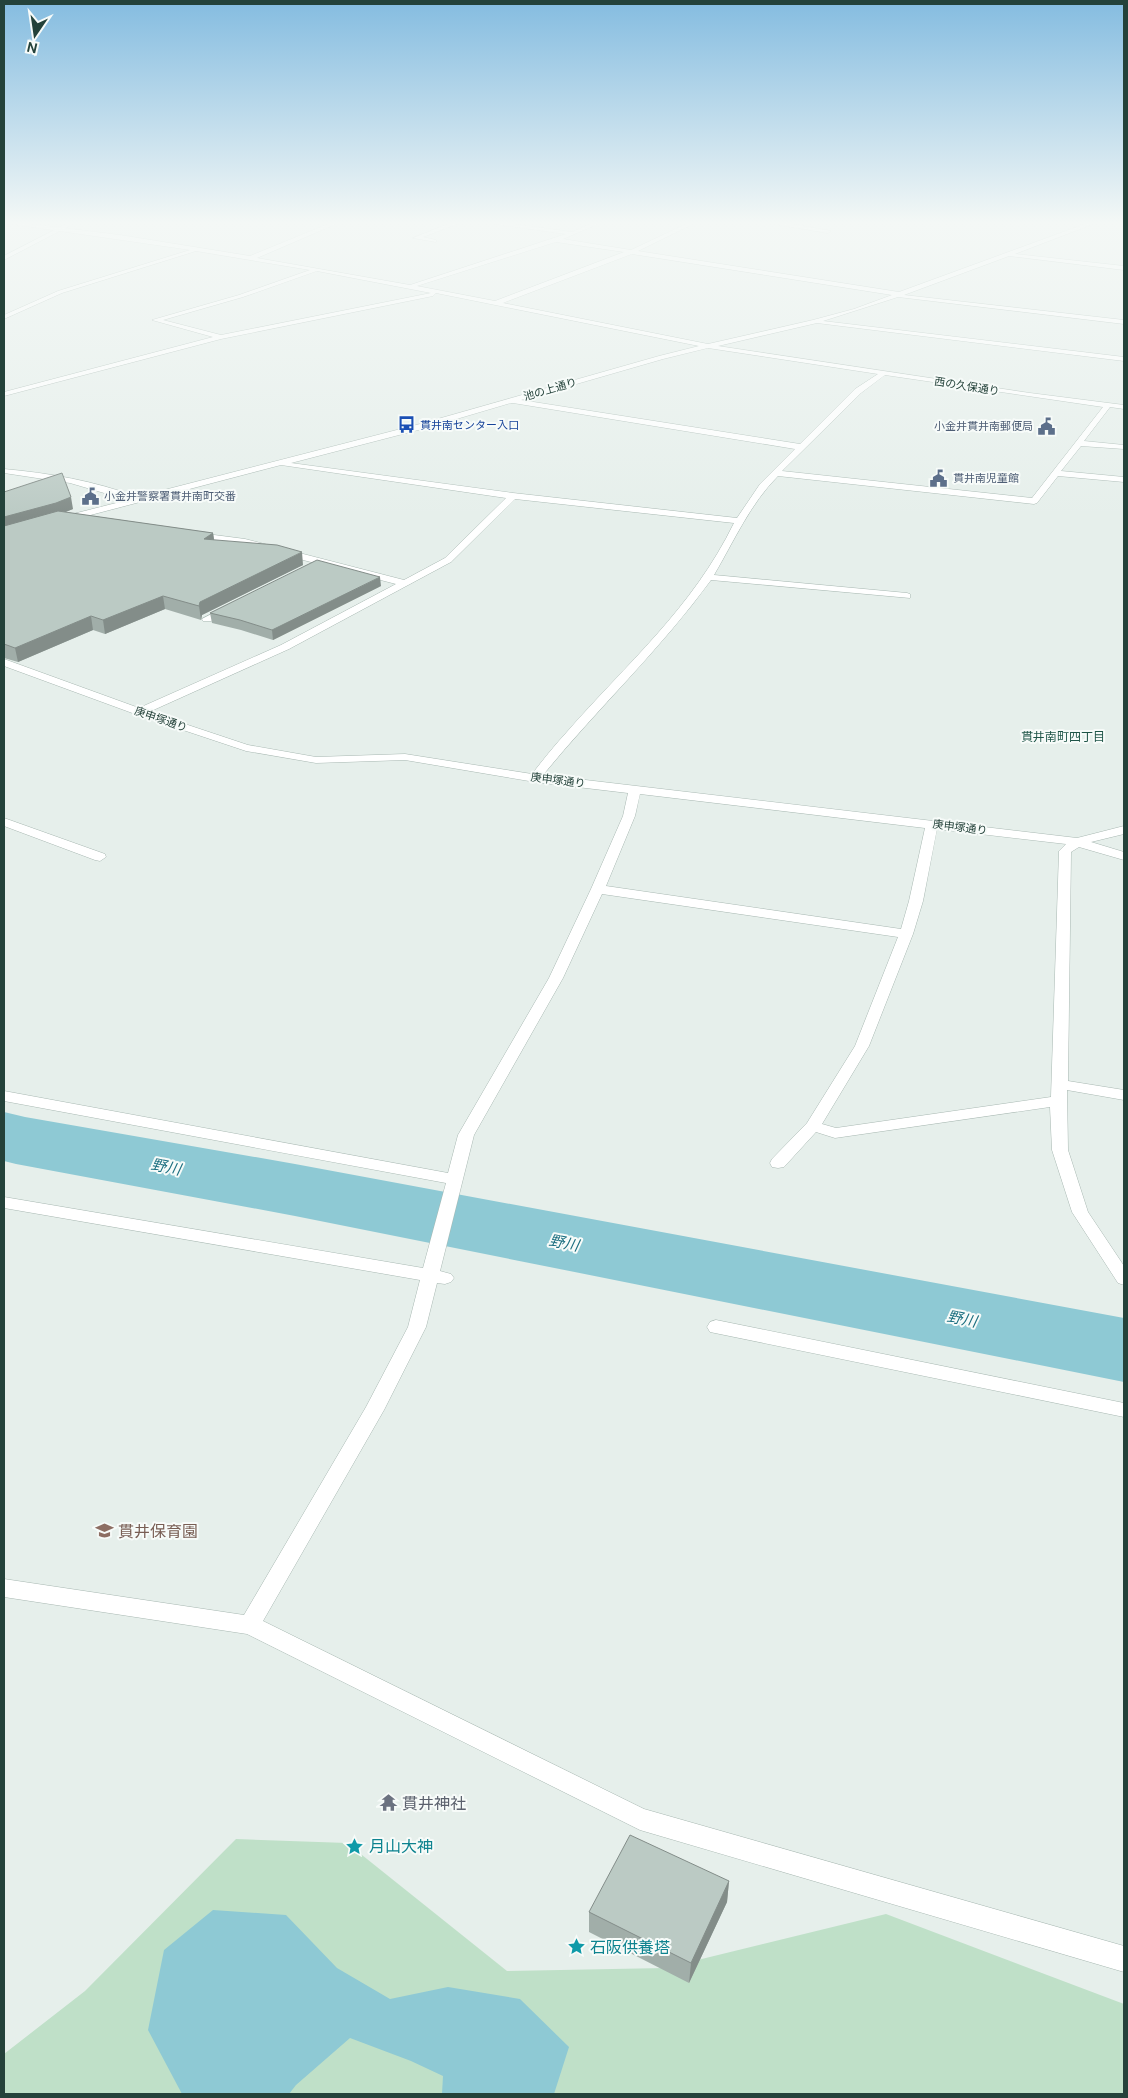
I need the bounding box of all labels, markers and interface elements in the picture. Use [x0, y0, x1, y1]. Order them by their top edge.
north arrow [10, 10, 60, 60]
text: N [25, 38, 39, 58]
street label: 西の久保通り [933, 374, 1001, 398]
street label: 池の上通り [522, 375, 578, 403]
bus stop icon: 貫井南センター入口 [396, 415, 416, 435]
public building icon: 小金井貫井南郵便局 [1037, 416, 1057, 436]
place label: 貫井南センター入口 [420, 418, 519, 432]
place label: 小金井貫井南郵便局 [934, 419, 1033, 433]
public building icon: 貫井南児童館 [929, 468, 949, 488]
place label: 貫井南児童館 [953, 471, 1019, 485]
public building icon: 小金井警察署貫井南町交番 [80, 486, 100, 506]
place label: 小金井警察署貫井南町交番 [104, 489, 236, 503]
street label: 庚申塚通り [133, 703, 189, 735]
district label: 貫井南町四丁目 [1021, 729, 1105, 745]
street label: 庚申塚通り [530, 770, 586, 790]
street label: 庚申塚通り [932, 817, 988, 837]
water label: 野川 [149, 1154, 185, 1180]
water label: 野川 [547, 1230, 583, 1256]
water label: 野川 [945, 1306, 981, 1332]
school or university icon: 貫井保育園 [94, 1521, 114, 1541]
place label: 貫井保育園 [118, 1521, 198, 1542]
temple icon: 貫井神社 [378, 1793, 398, 1813]
place label: 貫井神社 [402, 1793, 466, 1814]
place icon: 月山大神 [345, 1836, 365, 1856]
place label: 月山大神 [369, 1836, 433, 1857]
place icon: 石阪供養塔 [566, 1937, 586, 1957]
place label: 石阪供養塔 [590, 1937, 670, 1958]

